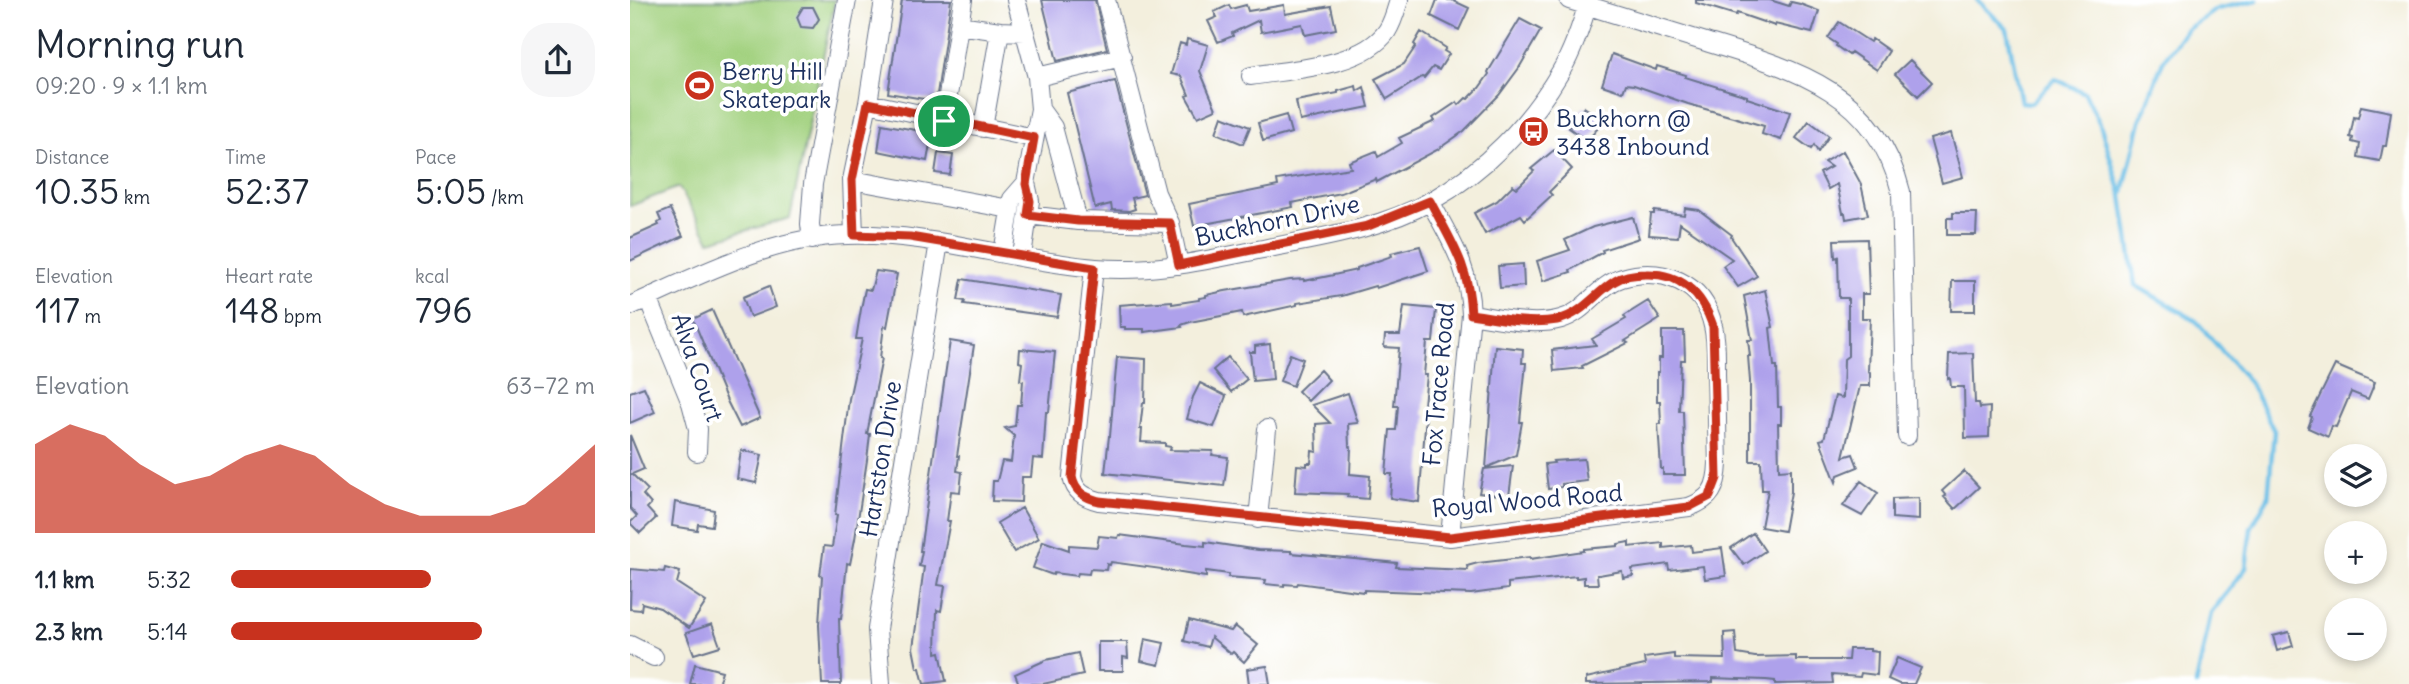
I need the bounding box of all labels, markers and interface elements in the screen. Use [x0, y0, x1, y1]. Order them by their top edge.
text: Morning run [35, 21, 245, 68]
button: share [521, 23, 595, 97]
place label: Berry Hill Skatepark [722, 56, 831, 114]
sports icon: Berry Hill Skatepark [682, 68, 716, 102]
text: 09:20 · 9 × 1.1 km [35, 71, 208, 100]
pin [914, 91, 974, 151]
icon: arrive [925, 102, 963, 140]
place label: Buckhorn @ 3438 Inbound [1556, 103, 1710, 161]
bus stop icon: Buckhorn @ 3438 Inbound [1516, 115, 1550, 149]
text: Distance [35, 145, 109, 169]
text: Time [225, 145, 266, 169]
text: Pace [415, 145, 456, 169]
text: 10.35 [35, 169, 119, 213]
text: 52:37 [225, 169, 309, 213]
text: 5:05 [415, 169, 486, 213]
text: km [119, 185, 150, 209]
text: /km [486, 185, 524, 209]
street label: Buckhorn Drive [1192, 188, 1362, 252]
text: Elevation [35, 264, 113, 288]
text: Heart rate [225, 264, 313, 288]
text: kcal [415, 264, 449, 288]
text: 117 [35, 288, 80, 332]
text: 148 [225, 288, 279, 332]
text: 796 [415, 288, 472, 332]
street label: Fox Trace Road [1416, 301, 1460, 467]
text: m [80, 304, 101, 328]
text: bpm [279, 304, 322, 328]
street label: Alva Court [665, 309, 731, 425]
text: Elevation [35, 371, 129, 400]
text: 63–72 m [506, 371, 595, 400]
street label: Hartston Drive [853, 379, 907, 539]
map controls [2324, 444, 2387, 661]
button: layers [2324, 444, 2387, 507]
street label: Royal Wood Road [1431, 477, 1623, 523]
button: + [2324, 521, 2387, 584]
text: 1.1 km [35, 565, 94, 594]
text: 5:32 [147, 565, 191, 594]
button: − [2324, 598, 2387, 661]
text: 2.3 km [35, 617, 103, 646]
text: 5:14 [147, 617, 188, 646]

